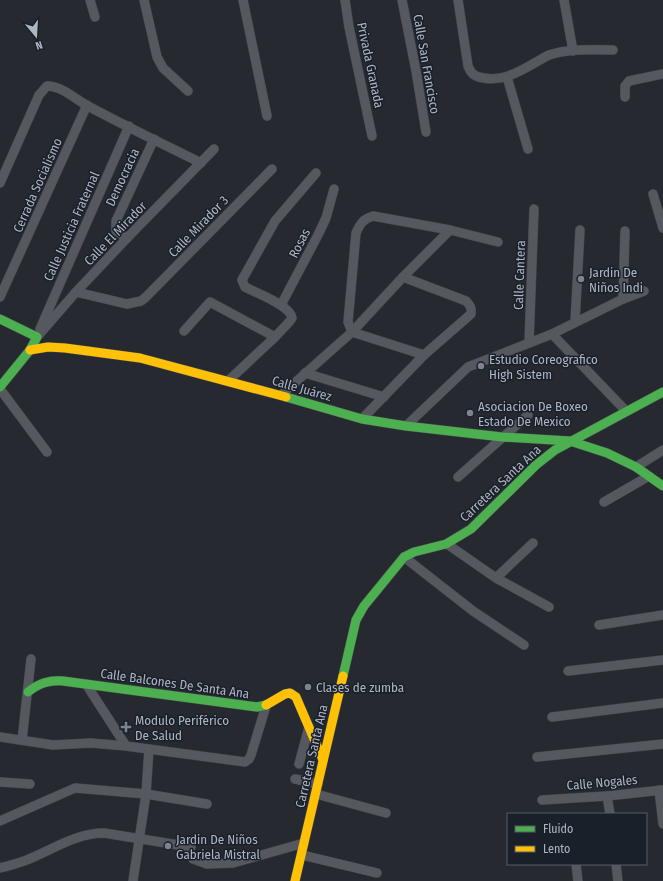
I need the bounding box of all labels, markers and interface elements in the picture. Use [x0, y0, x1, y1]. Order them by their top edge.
street label: Calle San Francisco [410, 13, 443, 115]
north arrow [16, 16, 56, 56]
street label: Privada Granada [354, 21, 387, 109]
text: N [34, 38, 44, 52]
street label: Cerrada Socialismo [10, 136, 65, 235]
street label: Democracia [103, 146, 142, 209]
street label: Calle Justicia Fraternal [41, 169, 103, 283]
street label: Calle Mirador 3 [165, 193, 231, 260]
street label: Calle El Mirador [81, 198, 150, 268]
street label: Rosas [286, 226, 313, 260]
street label: Calle Cantera [511, 240, 528, 310]
place label: Jardin De Niños Indi [589, 265, 643, 295]
marker: Jardin De Niños Indi [576, 274, 586, 284]
place label: Estudio Coreografico High Sistem [489, 352, 598, 382]
marker: Estudio Coreografico High Sistem [476, 361, 486, 371]
street label: Calle Juárez [270, 373, 333, 404]
place label: Asociacion De Boxeo Estado De Mexico [478, 399, 588, 429]
marker: Asociacion De Boxeo Estado De Mexico [465, 408, 475, 418]
street label: Carretera Santa Ana [457, 442, 544, 525]
street label: Calle Balcones De Santa Ana [100, 666, 250, 701]
place label: Clases de zumba [316, 680, 404, 695]
marker: Clases de zumba [303, 682, 313, 692]
street label: Carretera Santa Ana [292, 703, 331, 809]
place label: Modulo Periférico De Salud [135, 713, 229, 743]
marker: Modulo Periférico De Salud [120, 721, 132, 733]
street label: Calle Nogales [566, 772, 639, 793]
legend [507, 813, 647, 865]
text: Fluido [543, 822, 573, 836]
place label: Jardin De Niños Gabriela Mistral [176, 832, 260, 862]
marker: Jardin De Niños Gabriela Mistral [163, 841, 173, 851]
text: Lento [543, 842, 570, 856]

